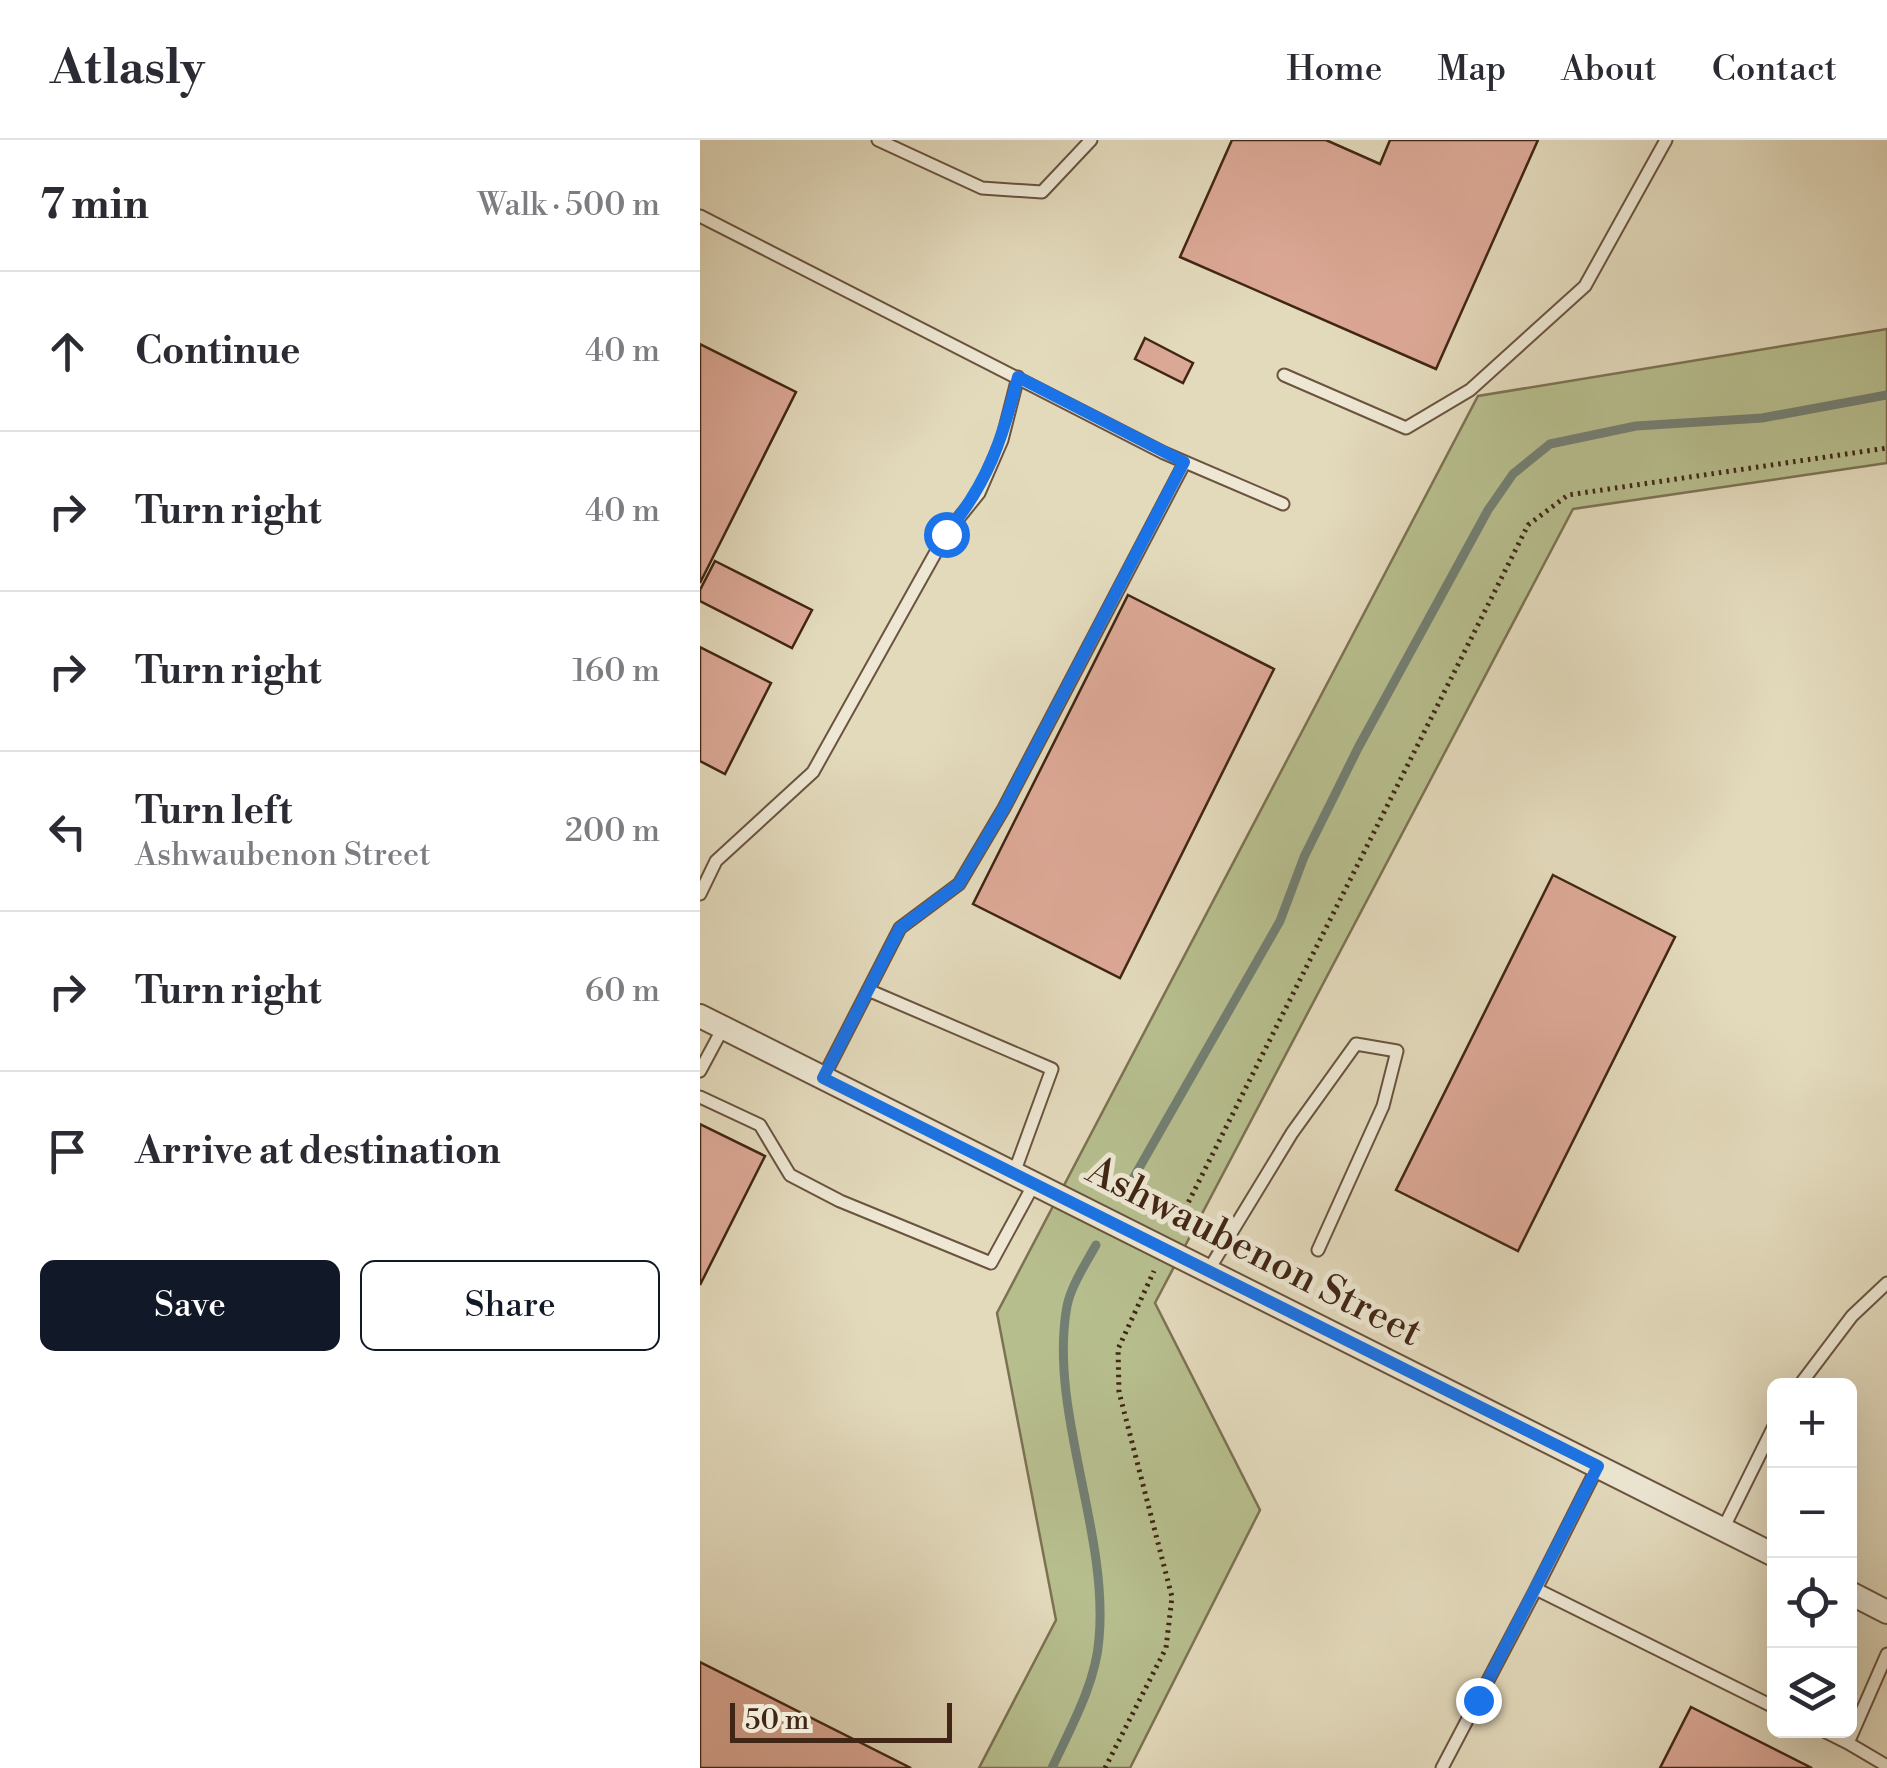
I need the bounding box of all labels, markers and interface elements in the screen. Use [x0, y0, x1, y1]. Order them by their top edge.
text: Atlasly [50, 39, 205, 99]
text: Home [1286, 48, 1382, 91]
text: Map [1437, 48, 1506, 91]
text: About [1561, 48, 1657, 91]
text: Contact [1712, 48, 1837, 91]
text: 7 min [40, 179, 149, 232]
text: Walk · 500 m [477, 185, 660, 225]
icon: ahead [40, 324, 95, 379]
text: Continue [135, 328, 300, 375]
text: 40 m [585, 331, 660, 371]
icon: right [40, 484, 95, 539]
text: Turn right [135, 488, 321, 535]
text: 40 m [585, 491, 660, 531]
route start [924, 512, 970, 558]
icon: right [40, 644, 95, 699]
text: Turn right [135, 648, 321, 695]
text: 160 m [572, 651, 660, 691]
text: Turn left [135, 788, 292, 835]
icon: left [40, 804, 95, 859]
text: 200 m [565, 811, 660, 851]
text: Ashwaubenon Street [135, 835, 431, 875]
icon: right [40, 964, 95, 1019]
text: Turn right [135, 968, 321, 1015]
text: 60 m [585, 971, 660, 1011]
icon: arrive [40, 1124, 95, 1179]
text: Arrive at destination [135, 1128, 501, 1175]
street label: Ashwaubenon Street [1077, 1145, 1430, 1358]
button: Save [40, 1260, 340, 1351]
button: Share [360, 1260, 660, 1351]
map controls [1767, 1378, 1857, 1738]
button: + [1767, 1378, 1857, 1468]
button: − [1767, 1468, 1857, 1558]
button: locate [1767, 1558, 1857, 1648]
button: layers [1767, 1648, 1857, 1738]
route end [1456, 1678, 1502, 1724]
scale bar [730, 1698, 952, 1742]
text: 50 m [745, 1703, 809, 1738]

